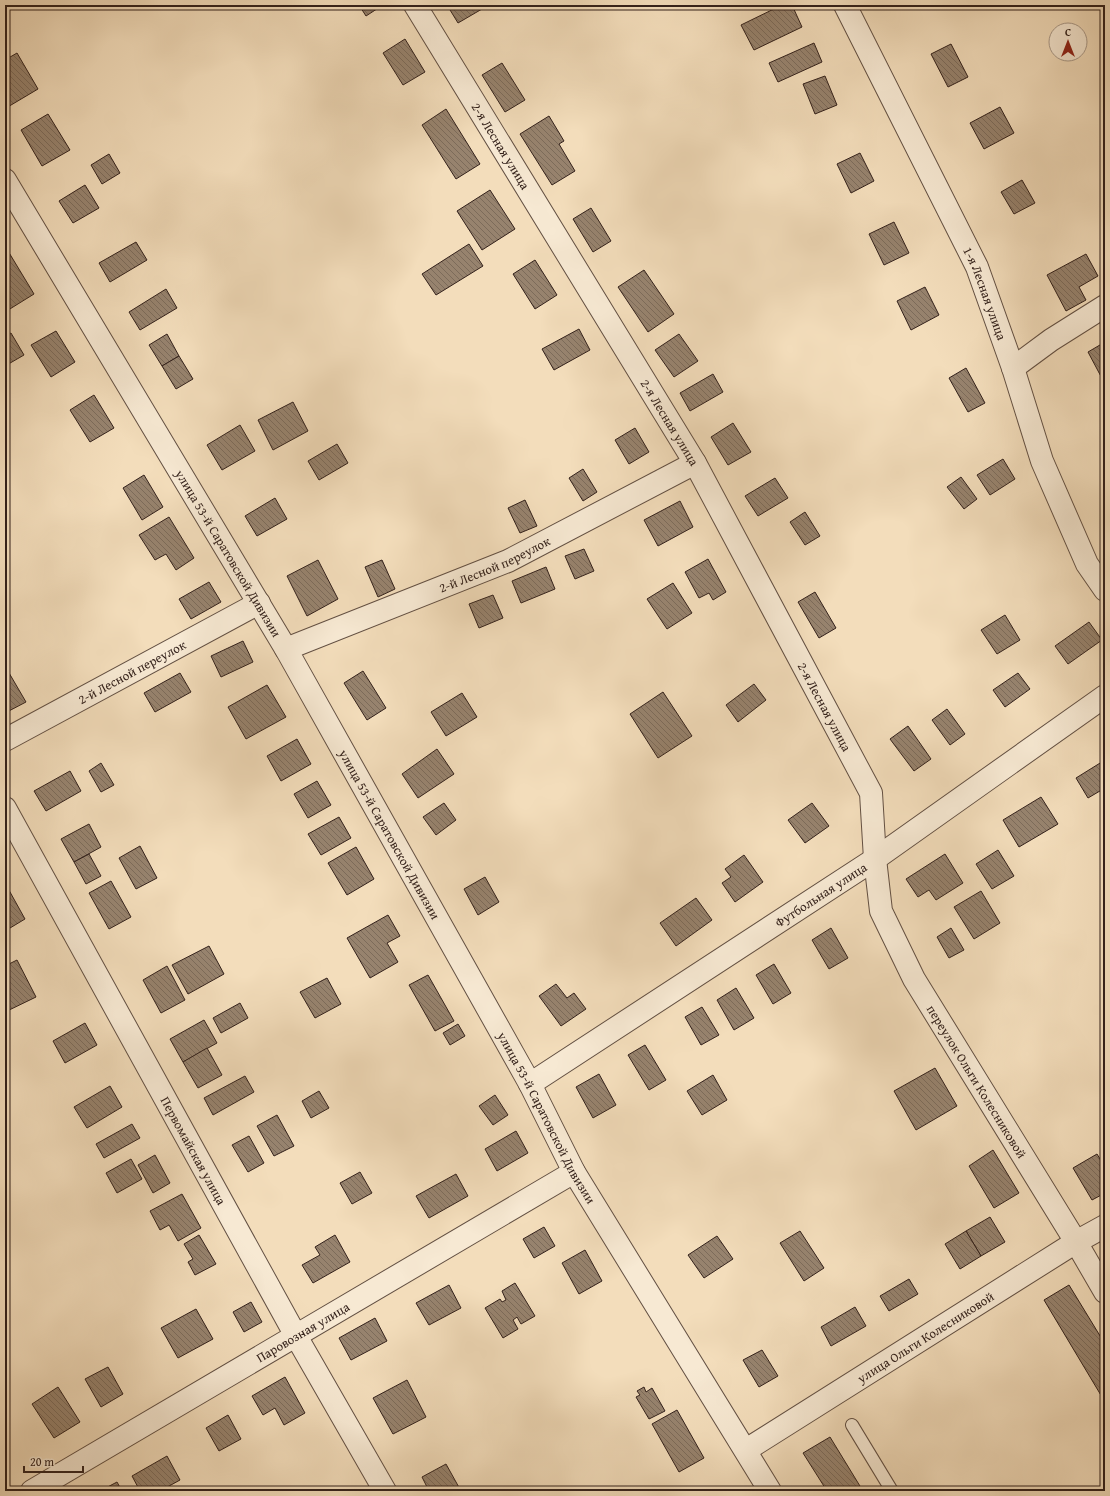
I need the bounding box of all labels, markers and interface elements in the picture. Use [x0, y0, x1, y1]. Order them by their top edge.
north arrow [1048, 22, 1088, 62]
text: С [1065, 24, 1071, 40]
street label: 2-я Лесная улица [467, 99, 535, 194]
street label: 1-я Лесная улица [959, 243, 1012, 343]
street label: 2-я Лесная улица [636, 375, 704, 470]
street label: улица 53-й Саратовской Дивизии [170, 465, 286, 641]
street label: 2-й Лесной переулок [436, 531, 554, 597]
street label: 2-й Лесной переулок [74, 635, 189, 709]
street label: 2-я Лесная улица [793, 659, 857, 755]
street label: улица 53-й Саратовской Дивизии [334, 745, 445, 923]
street label: Футбольная улица [771, 857, 871, 931]
street label: переулок Ольги Колесниковой [922, 1001, 1032, 1162]
street label: улица 53-й Саратовской Дивизии [492, 1027, 601, 1207]
street label: Первомайская улица [156, 1093, 232, 1209]
street label: улица Ольги Колесниковой [852, 1287, 998, 1388]
street label: Паровозная улица [252, 1296, 353, 1367]
scale bar [24, 1448, 83, 1474]
text: 20 m [30, 1453, 54, 1470]

